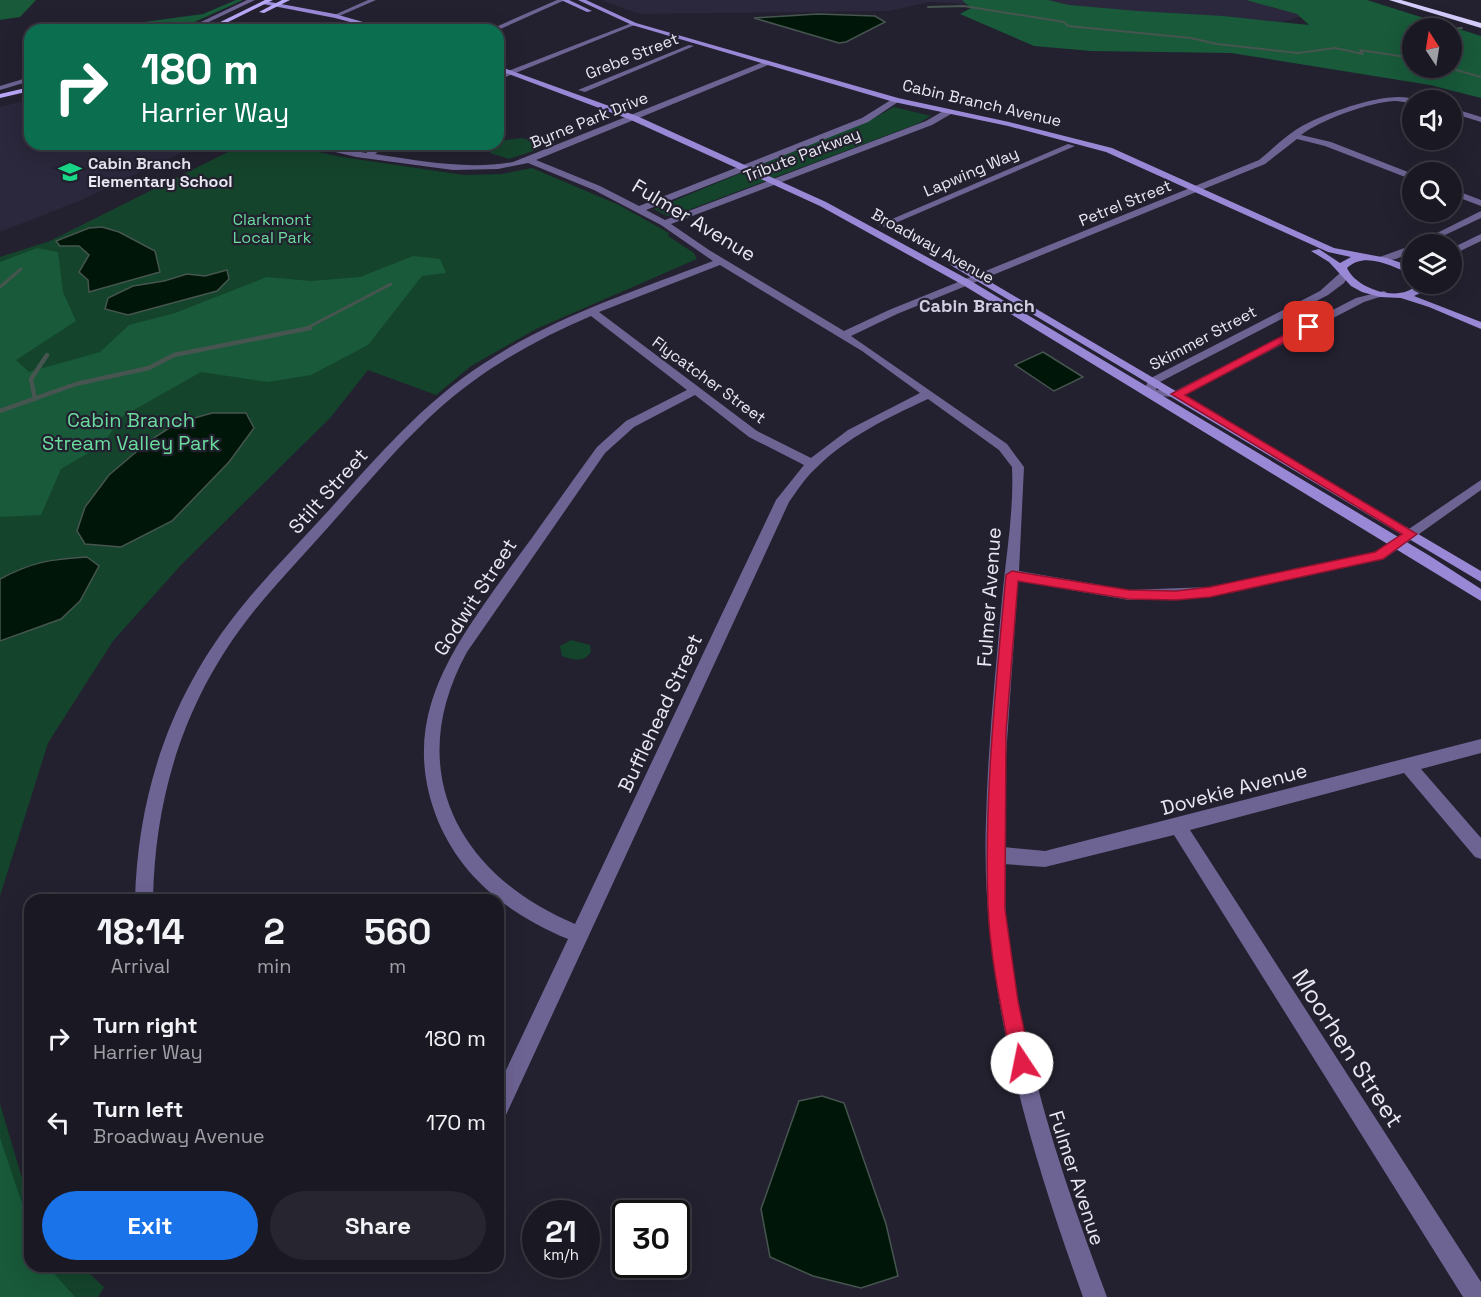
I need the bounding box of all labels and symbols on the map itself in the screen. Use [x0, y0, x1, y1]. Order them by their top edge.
north arrow [1402, 18, 1462, 78]
street label: Grebe Street [582, 28, 682, 84]
street label: Cabin Branch Avenue [900, 74, 1064, 132]
street label: Byrne Park Drive [527, 87, 651, 153]
street label: Tribute Parkway [741, 123, 863, 187]
street label: Lapwing Way [920, 142, 1022, 202]
place label: Cabin Branch Elementary School [88, 153, 232, 192]
school or university icon: Cabin Branch Elementary School [57, 159, 83, 185]
street label: Fulmer Avenue [627, 173, 761, 267]
street label: Petrel Street [1076, 175, 1174, 231]
street label: Broadway Avenue [868, 204, 998, 288]
park label: Clarkmont Local Park [233, 209, 312, 248]
district label: Cabin Branch [919, 294, 1035, 317]
street label: Skimmer Street [1146, 301, 1260, 375]
pin [1283, 301, 1334, 352]
street label: Flycatcher Street [648, 332, 770, 428]
park label: Cabin Branch Stream Valley Park [42, 407, 220, 456]
street label: Stilt Street [283, 443, 373, 539]
street label: Fulmer Avenue [971, 526, 1007, 668]
street label: Godwit Street [427, 533, 523, 661]
street label: Bufflehead Street [612, 630, 708, 796]
street label: Dovekie Avenue [1158, 757, 1310, 821]
street label: Moorhen Street [1285, 963, 1411, 1133]
position arrow [990, 1031, 1054, 1095]
street label: Fulmer Avenue [1043, 1107, 1111, 1249]
speed limit sign: 30 [612, 1200, 690, 1278]

